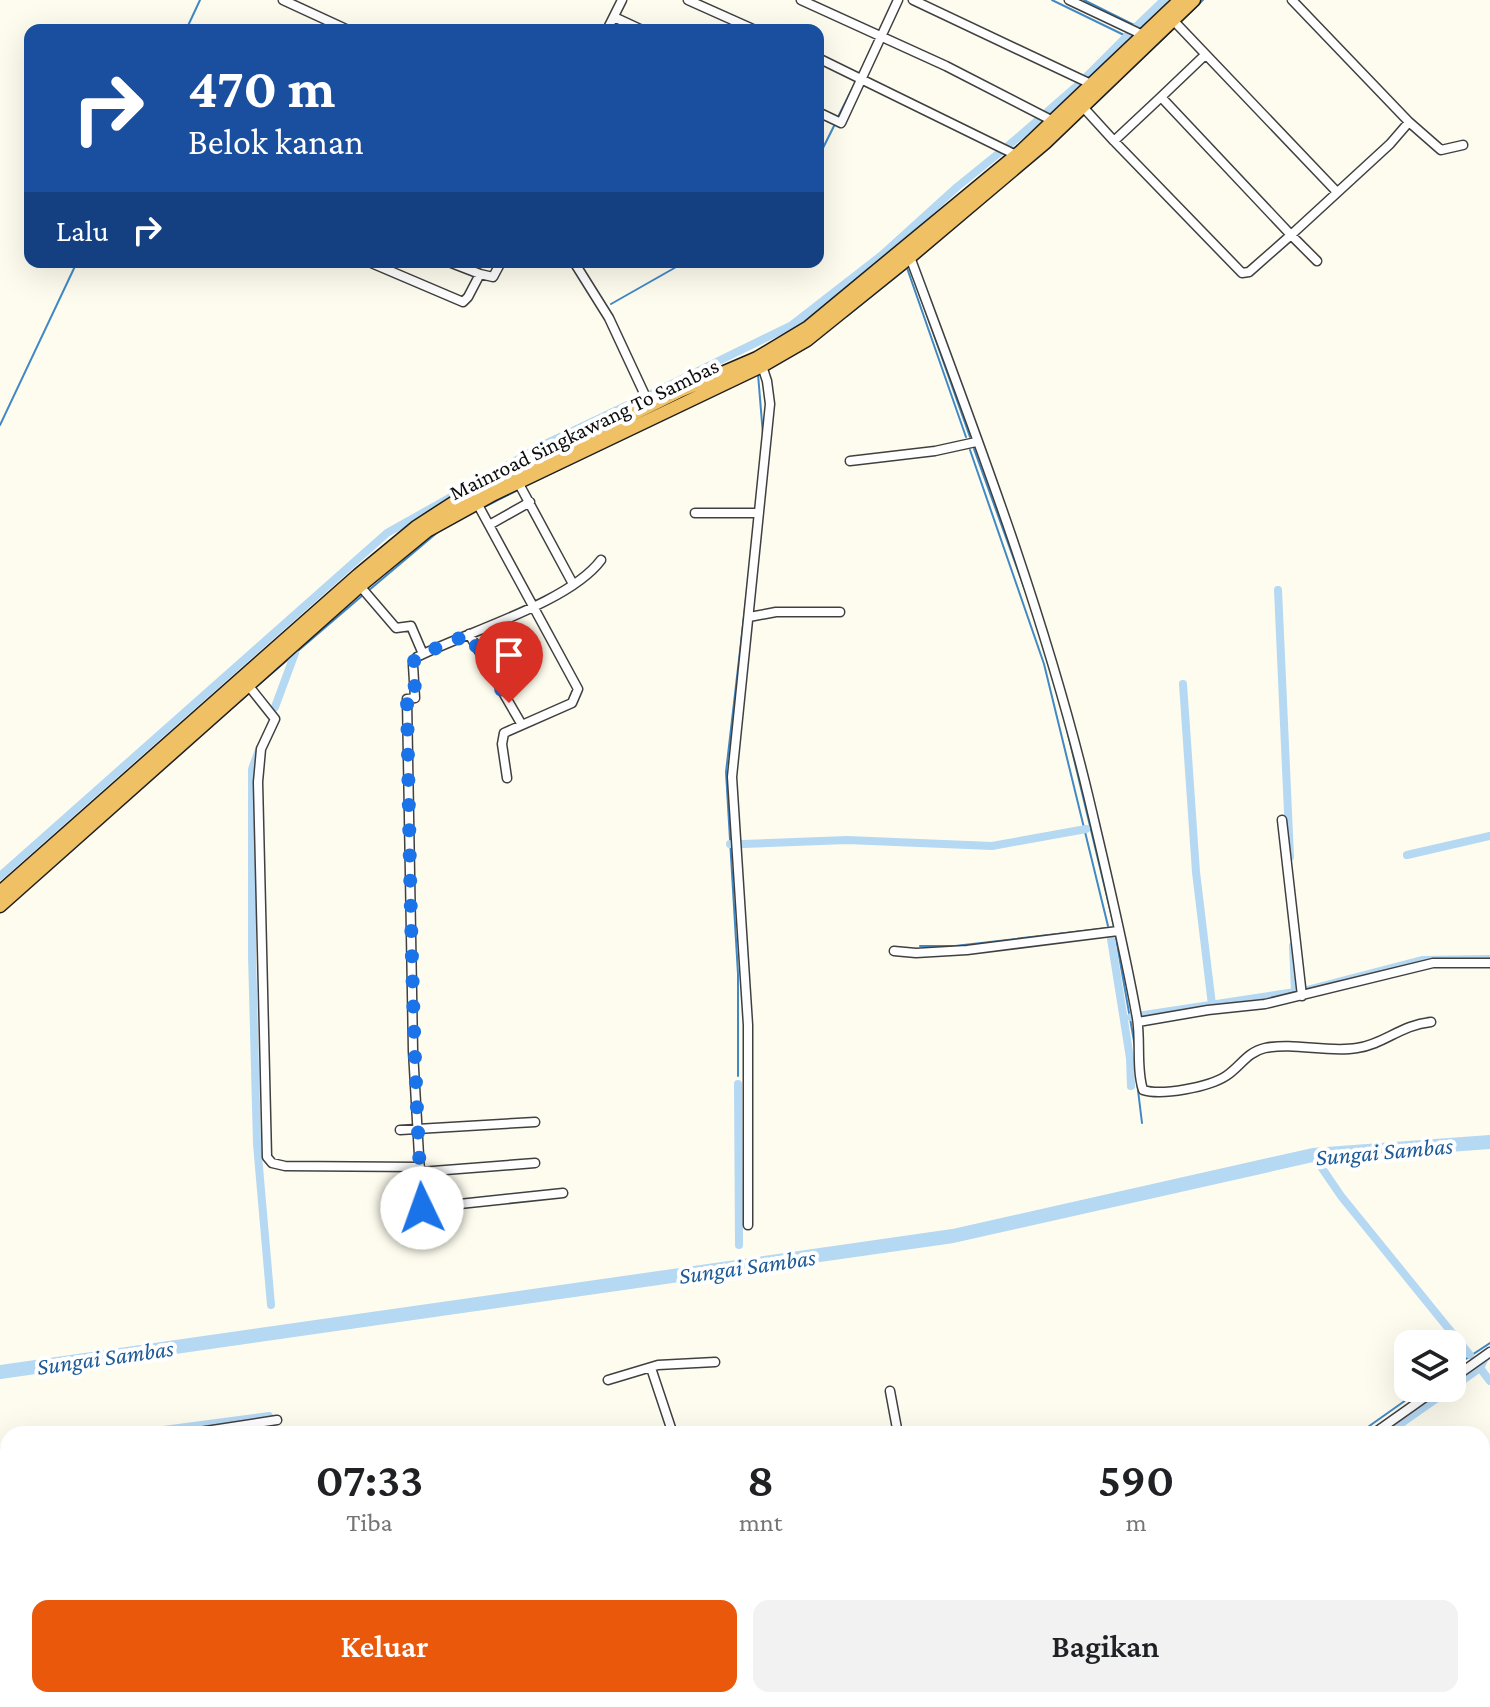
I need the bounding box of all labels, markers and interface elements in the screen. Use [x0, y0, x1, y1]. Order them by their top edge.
icon: right [56, 56, 160, 160]
text: 470 m [188, 57, 335, 119]
text: Belok kanan [188, 122, 364, 162]
icon: right [125, 208, 169, 252]
text: Lalu [56, 214, 109, 247]
street label: Mainroad Singkawang To Sambas [445, 353, 723, 505]
pin [475, 621, 543, 703]
icon: arrive [487, 633, 531, 677]
water label: Sungai Sambas [1314, 1132, 1454, 1170]
position arrow [380, 1166, 464, 1250]
water label: Sungai Sambas [677, 1243, 818, 1289]
map controls [1394, 1330, 1466, 1402]
button: layers [1394, 1330, 1466, 1402]
water label: Sungai Sambas [35, 1334, 176, 1380]
text: 07:33 [316, 1453, 423, 1506]
text: 8 [747, 1453, 774, 1506]
text: 590 [1098, 1453, 1174, 1506]
text: Tiba [346, 1508, 393, 1537]
text: mnt [739, 1508, 782, 1537]
text: m [1126, 1508, 1147, 1537]
button: Keluar [32, 1600, 737, 1692]
button: Bagikan [753, 1600, 1458, 1692]

